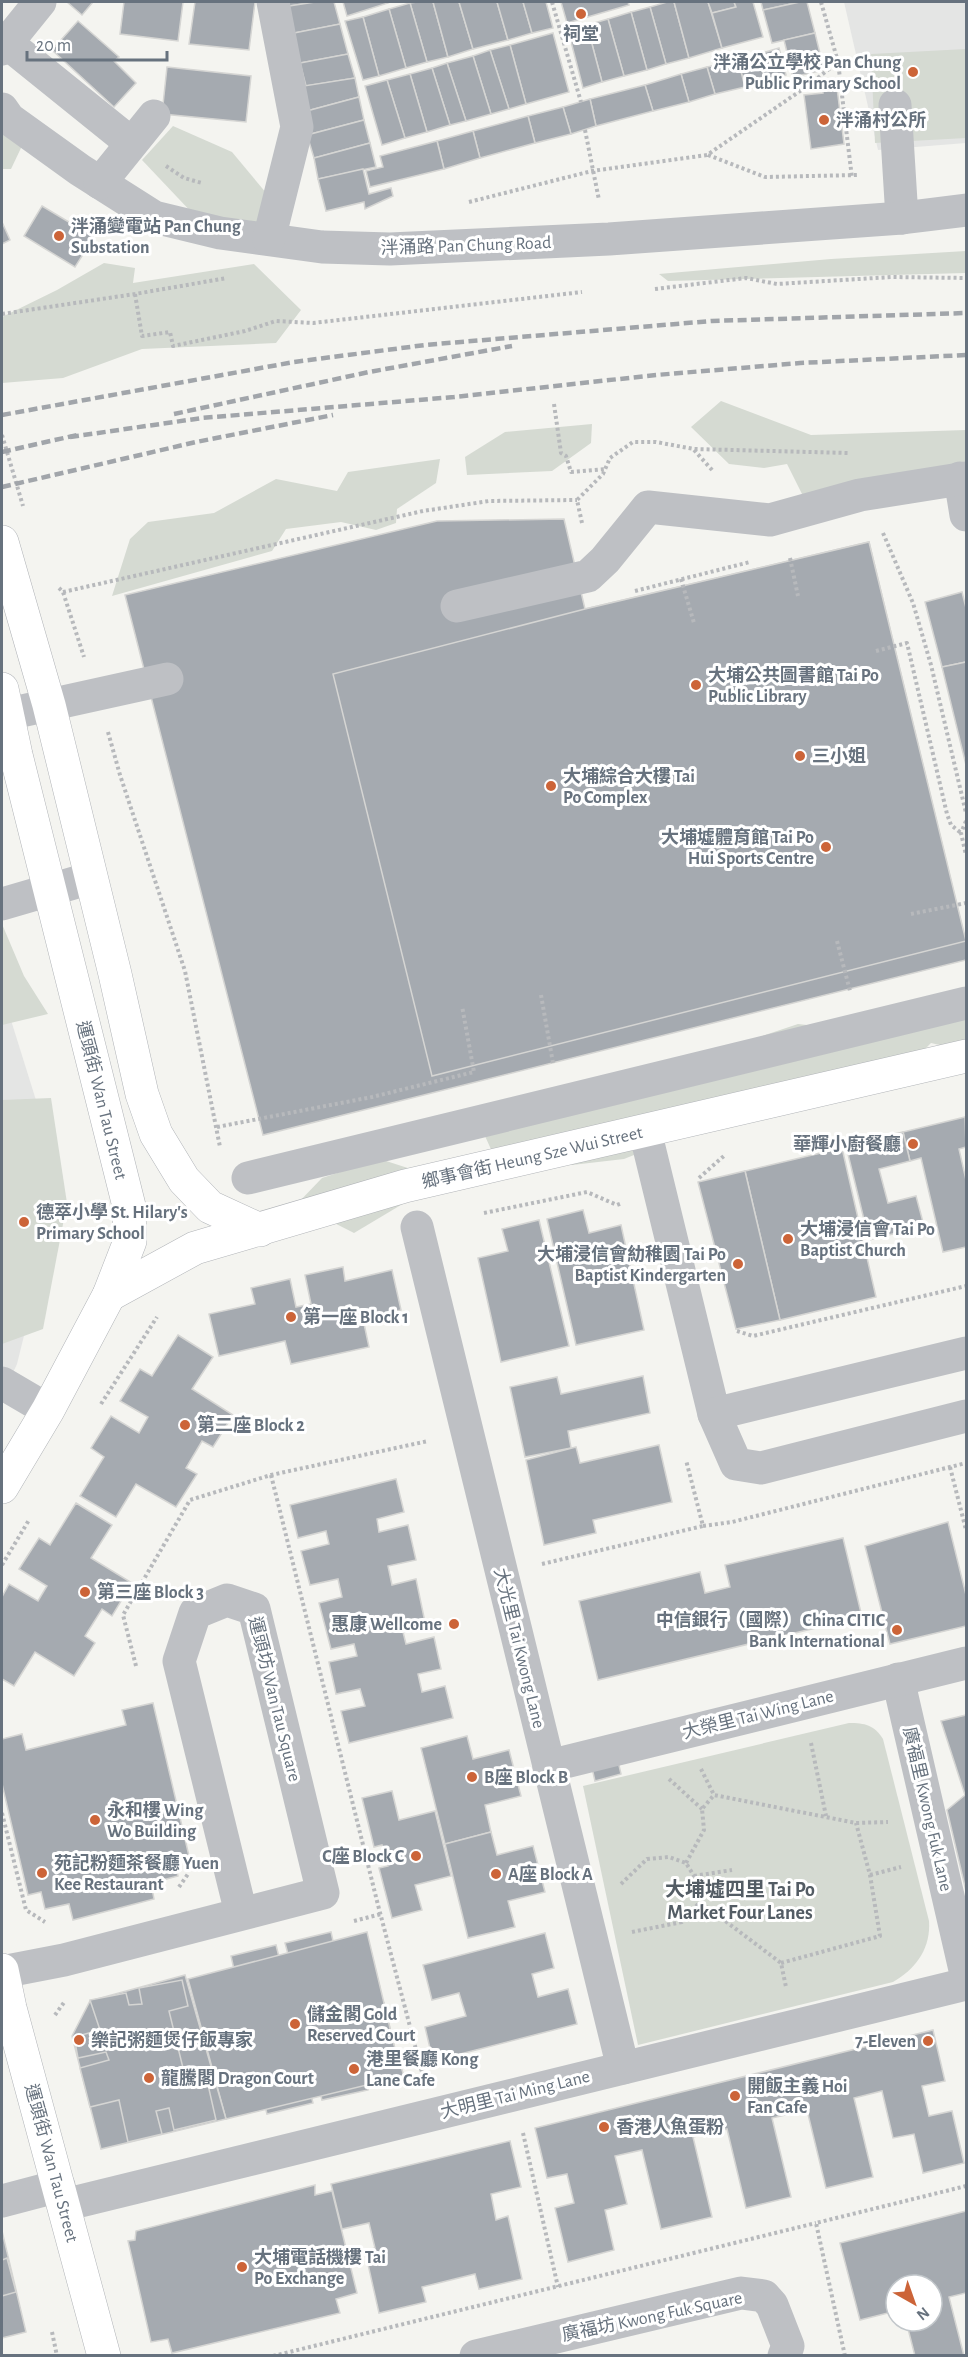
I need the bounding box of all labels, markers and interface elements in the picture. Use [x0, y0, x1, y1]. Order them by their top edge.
marker: 祠堂 [574, 7, 588, 21]
scale bar [27, 24, 166, 62]
place label: 祠堂 [563, 24, 599, 44]
text: 20 m [36, 37, 71, 55]
place label: 泮涌公立學校 Pan Chung Public Primary School [713, 52, 902, 93]
marker: 泮涌公立學校 Pan Chung Public Primary School [906, 65, 920, 79]
place label: 泮涌村公所 [836, 110, 926, 130]
marker: 泮涌村公所 [817, 113, 831, 127]
place label: 泮涌變電站 Pan Chung Substation [71, 216, 242, 257]
marker: 泮涌變電站 Pan Chung Substation [52, 229, 66, 243]
street label: 泮涌路 Pan Chung Road [380, 232, 552, 258]
place label: 大埔公共圖書館 Tai Po Public Library [708, 665, 879, 706]
marker: 大埔公共圖書館 Tai Po Public Library [689, 678, 703, 692]
place label: 三小姐 [812, 746, 866, 766]
marker: 三小姐 [793, 749, 807, 763]
place label: 大埔綜合大樓 Tai Po Complex [563, 766, 695, 807]
marker: 大埔綜合大樓 Tai Po Complex [544, 779, 558, 793]
place label: 大埔墟體育館 Tai Po Hui Sports Centre [661, 827, 814, 868]
marker: 大埔墟體育館 Tai Po Hui Sports Centre [819, 840, 833, 854]
street label: 運頭街 Wan Tau Street [73, 1019, 131, 1182]
street label: 鄉事會街 Heung Sze Wui Street [420, 1122, 645, 1192]
place label: 華輝小廚餐廳 [793, 1134, 901, 1154]
marker: 華輝小廚餐廳 [906, 1137, 920, 1151]
place label: 德萃小學 St. Hilary's Primary School [36, 1202, 188, 1243]
marker: 德萃小學 St. Hilary's Primary School [17, 1215, 31, 1229]
place label: 大埔浸信會 Tai Po Baptist Church [800, 1219, 935, 1260]
marker: 大埔浸信會 Tai Po Baptist Church [781, 1232, 795, 1246]
place label: 大埔浸信會糼稚園 Tai Po Baptist Kindergarten [537, 1244, 726, 1285]
marker: 大埔浸信會糼稚園 Tai Po Baptist Kindergarten [731, 1257, 745, 1271]
place label: 第一座 Block 1 [303, 1306, 409, 1327]
marker: 第一座 Block 1 [284, 1310, 298, 1324]
place label: 第二座 Block 2 [197, 1414, 305, 1435]
marker: 第二座 Block 2 [178, 1418, 192, 1432]
street label: 大光里 Tai Kwong Lane [490, 1566, 550, 1730]
place label: 第三座 Block 3 [97, 1581, 204, 1602]
marker: 第三座 Block 3 [78, 1585, 92, 1599]
place label: 中信銀行（國際） China CITIC Bank International [656, 1609, 886, 1651]
place label: 惠康 Wellcome [331, 1614, 442, 1634]
street label: 運頭坊 Wan Tau Square [245, 1615, 304, 1784]
marker: 惠康 Wellcome [447, 1617, 461, 1631]
marker: 中信銀行（國際） China CITIC Bank International [890, 1623, 904, 1637]
street label: 大榮里 Tai Wing Lane [680, 1686, 836, 1742]
street label: 廣福里 Kwong Fuk Lane [899, 1725, 957, 1893]
place label: B座 Block B [484, 1767, 568, 1787]
marker: B座 Block B [465, 1770, 479, 1784]
place label: 永和樓 Wing Wo Building [107, 1800, 204, 1841]
marker: 永和樓 Wing Wo Building [88, 1813, 102, 1827]
place label: C座 Block C [322, 1846, 405, 1866]
marker: C座 Block C [409, 1849, 423, 1863]
place label: 苑記粉麵茶餐廳 Yuen Kee Restaurant [54, 1852, 219, 1894]
place label: A座 Block A [508, 1864, 593, 1884]
marker: 苑記粉麵茶餐廳 Yuen Kee Restaurant [35, 1866, 49, 1880]
marker: A座 Block A [489, 1867, 503, 1881]
district label: 大埔墟四里 Tai Po Market Four Lanes [665, 1878, 815, 1923]
place label: 儲金閣 Gold Reserved Court [307, 2004, 415, 2045]
marker: 儲金閣 Gold Reserved Court [288, 2017, 302, 2031]
place label: 樂記粥麵煲仔飯專家 [91, 2029, 253, 2050]
marker: 樂記粥麵煲仔飯專家 [72, 2033, 86, 2047]
place label: 7-Eleven [855, 2033, 916, 2051]
marker: 7-Eleven [921, 2034, 935, 2048]
place label: 港里餐廳 Kong Lane Cafe [366, 2049, 479, 2090]
marker: 港里餐廳 Kong Lane Cafe [347, 2062, 361, 2076]
street label: 大明里 Tai Ming Lane [438, 2066, 592, 2122]
place label: 龍騰閣 Dragon Court [161, 2068, 314, 2088]
marker: 龍騰閣 Dragon Court [142, 2071, 156, 2085]
place label: 開飯主義 Hoi Fan Cafe [747, 2075, 847, 2117]
street label: 運頭街 Wan Tau Street [21, 2082, 83, 2245]
marker: 開飯主義 Hoi Fan Cafe [728, 2089, 742, 2103]
place label: 香港人魚蛋粉 [616, 2116, 724, 2137]
marker: 香港人魚蛋粉 [597, 2120, 611, 2134]
place label: 大埔電話機樓 Tai Po Exchange [254, 2247, 386, 2288]
marker: 大埔電話機樓 Tai Po Exchange [235, 2260, 249, 2274]
north arrow [884, 2273, 944, 2333]
street label: 廣福坊 Kwong Fuk Square [560, 2287, 744, 2345]
text: N [914, 2304, 932, 2323]

